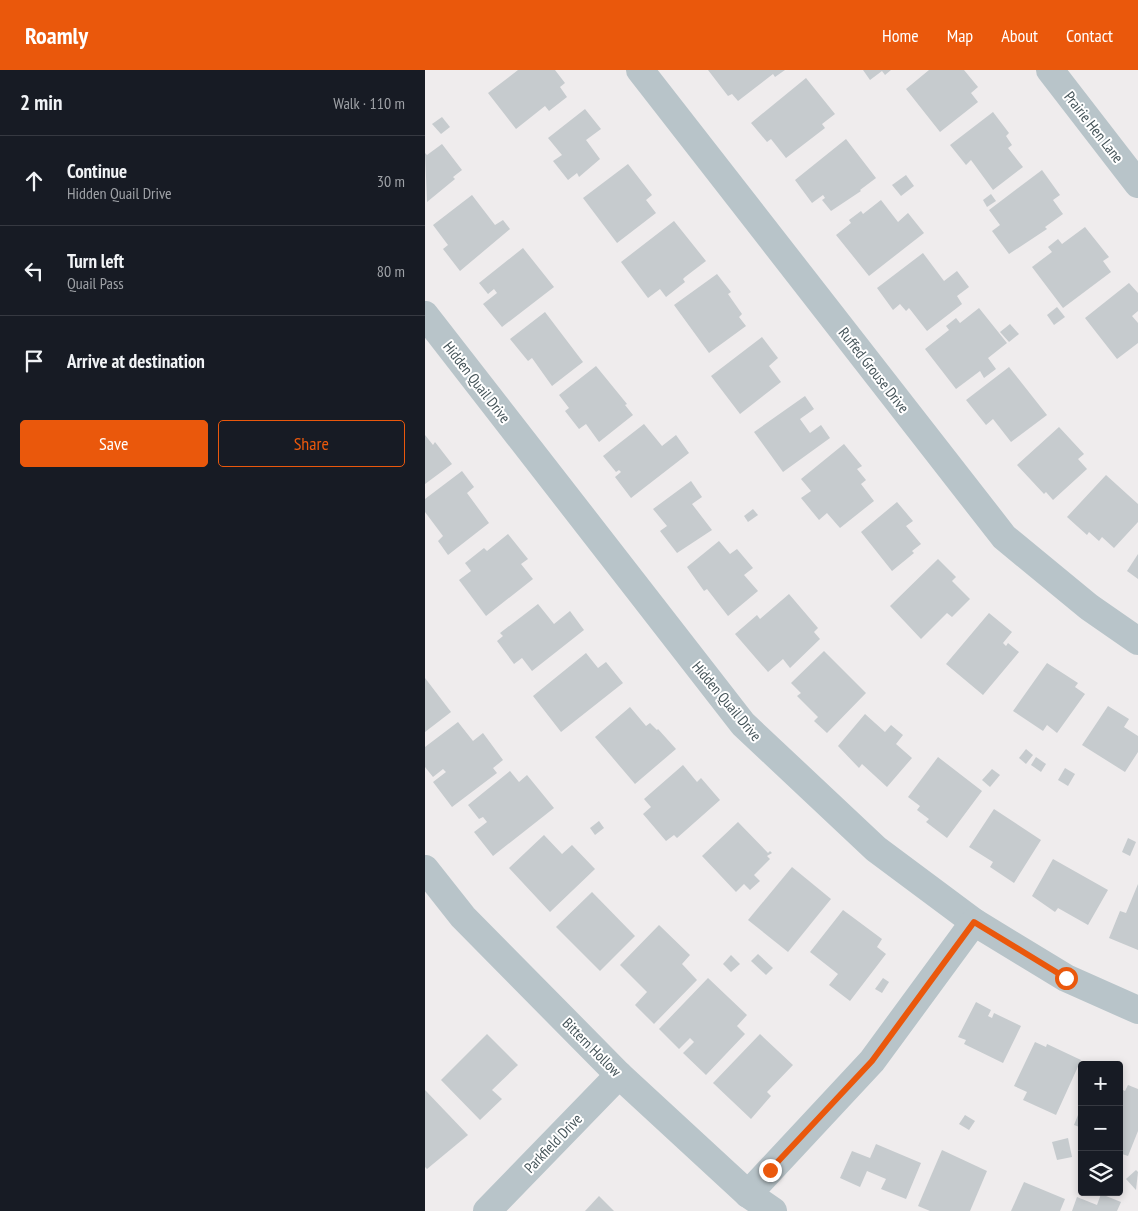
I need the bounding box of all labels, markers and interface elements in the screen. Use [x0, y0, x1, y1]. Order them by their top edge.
text: Roamly [25, 20, 88, 51]
text: Home [882, 24, 919, 47]
text: Map [947, 24, 973, 47]
text: About [1001, 24, 1038, 47]
text: Contact [1066, 24, 1113, 47]
street label: Prairie Hen Lane [1060, 88, 1128, 166]
text: 2 min [20, 89, 62, 116]
text: Walk · 110 m [333, 93, 405, 113]
text: Continue [67, 159, 127, 183]
icon: ahead [20, 167, 48, 195]
text: 30 m [377, 171, 405, 191]
text: Hidden Quail Drive [67, 183, 172, 203]
text: Turn left [67, 249, 124, 273]
icon: left [20, 257, 48, 285]
text: 80 m [377, 261, 405, 281]
text: Quail Pass [67, 273, 124, 293]
street label: Ruffed Grouse Drive [835, 323, 913, 417]
street label: Hidden Quail Drive [439, 337, 515, 427]
icon: arrive [20, 347, 48, 375]
text: Arrive at destination [67, 349, 205, 373]
button: Save [20, 420, 208, 467]
button: Share [218, 420, 405, 467]
street label: Hidden Quail Drive [688, 657, 766, 745]
route start [1055, 967, 1078, 990]
street label: Bittern Hollow [559, 1014, 625, 1080]
map controls [1078, 1061, 1123, 1196]
button: + [1078, 1061, 1123, 1106]
button: − [1078, 1106, 1123, 1151]
street label: Parkfield Drive [520, 1109, 586, 1177]
button: layers [1078, 1151, 1123, 1196]
route end [759, 1159, 782, 1182]

